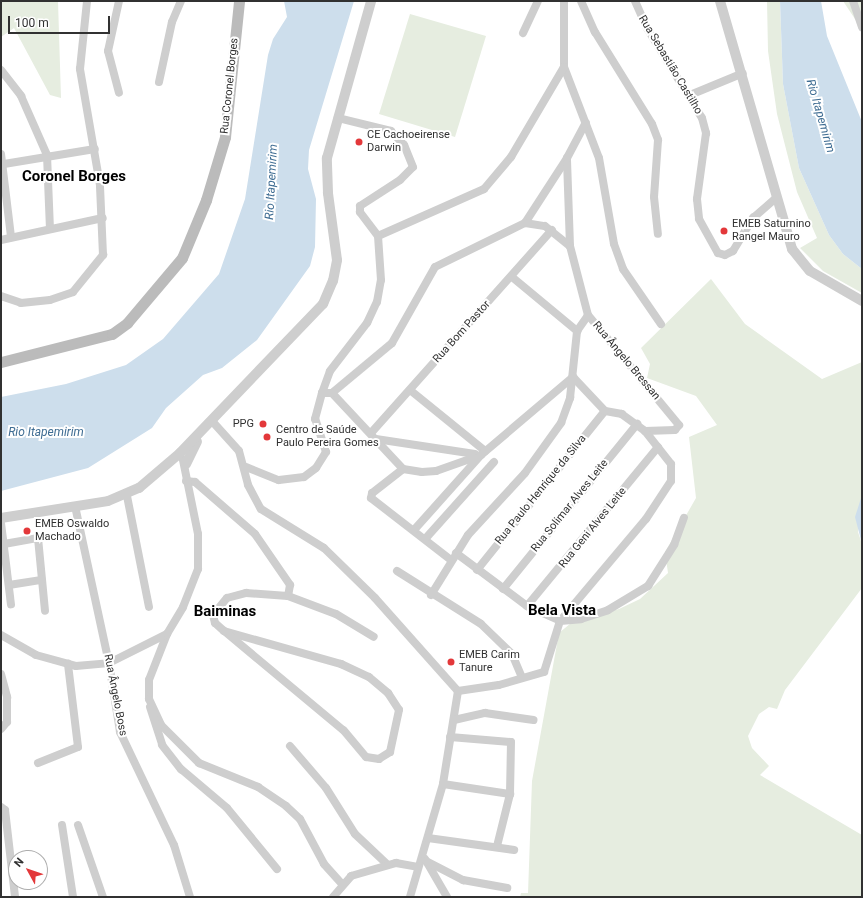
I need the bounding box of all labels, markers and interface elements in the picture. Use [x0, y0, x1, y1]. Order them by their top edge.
scale bar [10, 8, 112, 34]
street label: Rua Sebastião Castilho [635, 13, 705, 117]
text: 100 m [15, 16, 49, 30]
street label: Rua Coronel Borges [218, 37, 242, 135]
water label: Rio Itapemirim [803, 78, 837, 154]
place label: CE Cachoeirense Darwin [367, 129, 450, 155]
marker: CE Cachoeirense Darwin [354, 137, 364, 147]
water label: Rio Itapemirim [263, 144, 281, 220]
district label: Coronel Borges [22, 168, 126, 186]
place label: EMEB Saturnino Rangel Mauro [732, 218, 811, 244]
marker: EMEB Saturnino Rangel Mauro [719, 226, 729, 236]
street label: Rua Bom Pastor [431, 298, 493, 366]
street label: Rua Ângelo Bressan [589, 319, 663, 403]
place label: PPG [233, 417, 254, 431]
marker: PPG [257, 418, 269, 430]
place label: Centro de Saúde Paulo Pereira Gomes [276, 424, 379, 450]
water label: Rio Itapemirim [8, 426, 84, 440]
marker: Centro de Saúde Paulo Pereira Gomes [261, 431, 273, 443]
street label: Rua Paulo Henrique da Silva [493, 433, 589, 547]
street label: Rua Solimar Alves Leite [529, 457, 611, 555]
street label: Rua Geni Alves Leite [557, 485, 629, 571]
place label: EMEB Oswaldo Machado [35, 518, 109, 544]
marker: EMEB Oswaldo Machado [22, 526, 32, 536]
district label: Bela Vista [528, 602, 596, 620]
district label: Baiminas [194, 603, 256, 621]
place label: EMEB Carim Tanure [459, 649, 520, 675]
street label: Rua Ângelo Boss [101, 653, 129, 737]
marker: EMEB Carim Tanure [446, 657, 456, 667]
north arrow [8, 850, 48, 890]
text: N [12, 855, 27, 870]

